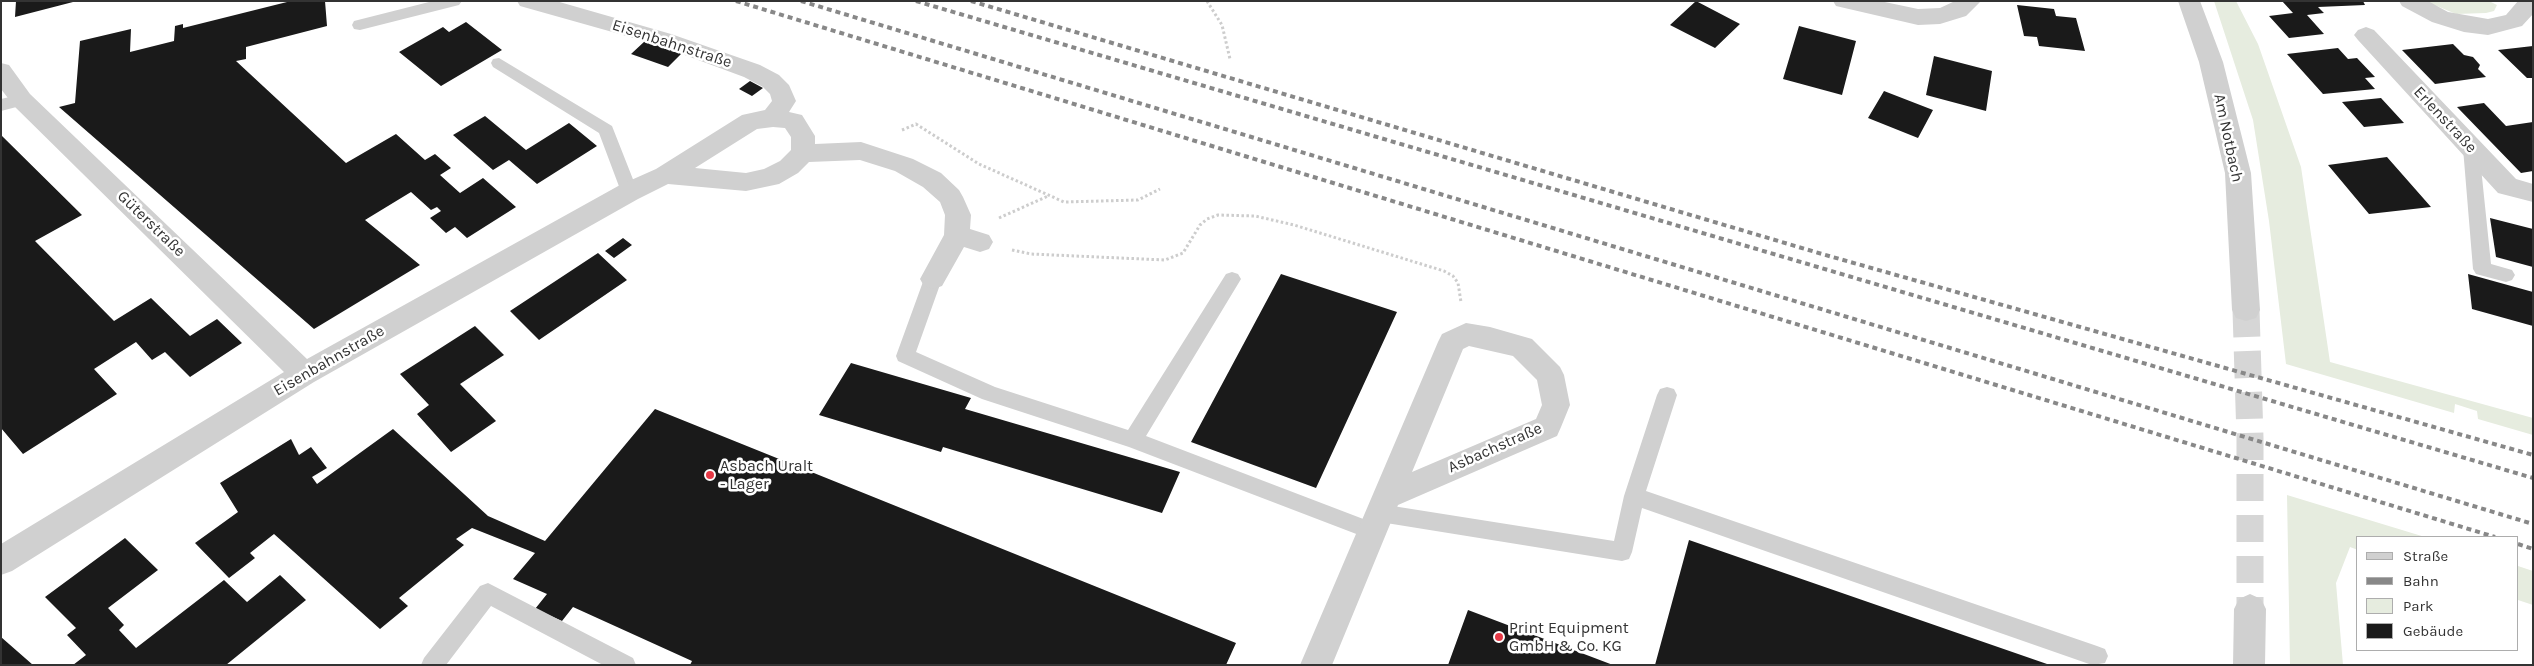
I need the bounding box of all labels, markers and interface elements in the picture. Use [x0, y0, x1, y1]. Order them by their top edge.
street label: Eisenbahnstraße [610, 16, 734, 72]
street label: Erlenstraße [2409, 83, 2481, 157]
street label: Am Notbach [2209, 92, 2247, 184]
street label: Güterstraße [113, 187, 189, 261]
street label: Eisenbahnstraße [270, 322, 388, 400]
street label: Asbachstraße [1445, 419, 1545, 477]
place label: Asbach Uralt - Lager [720, 456, 813, 494]
marker: Asbach Uralt - Lager [704, 469, 716, 481]
legend [2356, 536, 2519, 651]
text: Straße [2403, 547, 2448, 565]
text: Bahn [2403, 572, 2439, 590]
text: Park [2403, 597, 2433, 615]
place label: Print Equipment GmbH & Co. KG [1509, 618, 1629, 656]
text: Gebäude [2403, 622, 2463, 640]
marker: Print Equipment GmbH & Co. KG [1493, 631, 1505, 643]

